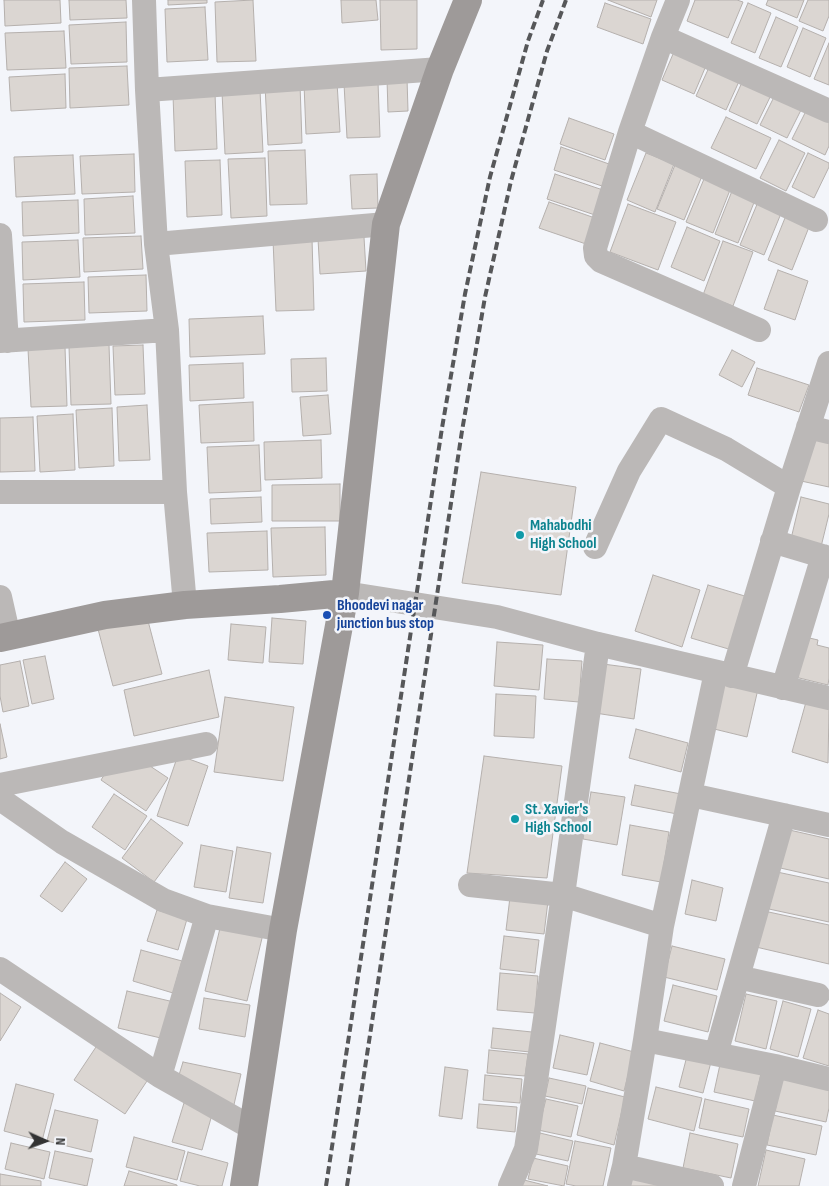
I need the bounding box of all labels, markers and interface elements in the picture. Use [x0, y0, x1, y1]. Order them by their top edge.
place label: Mahabodhi High School [530, 516, 596, 554]
marker: Mahabodhi High School [514, 529, 526, 541]
place label: Bhoodevi nagar junction bus stop [337, 596, 434, 634]
marker: Bhoodevi nagar junction bus stop [321, 609, 333, 621]
place label: St. Xavier's High School [525, 800, 591, 838]
marker: St. Xavier's High School [509, 813, 521, 825]
north arrow [20, 1116, 70, 1166]
text: N [52, 1137, 69, 1146]

